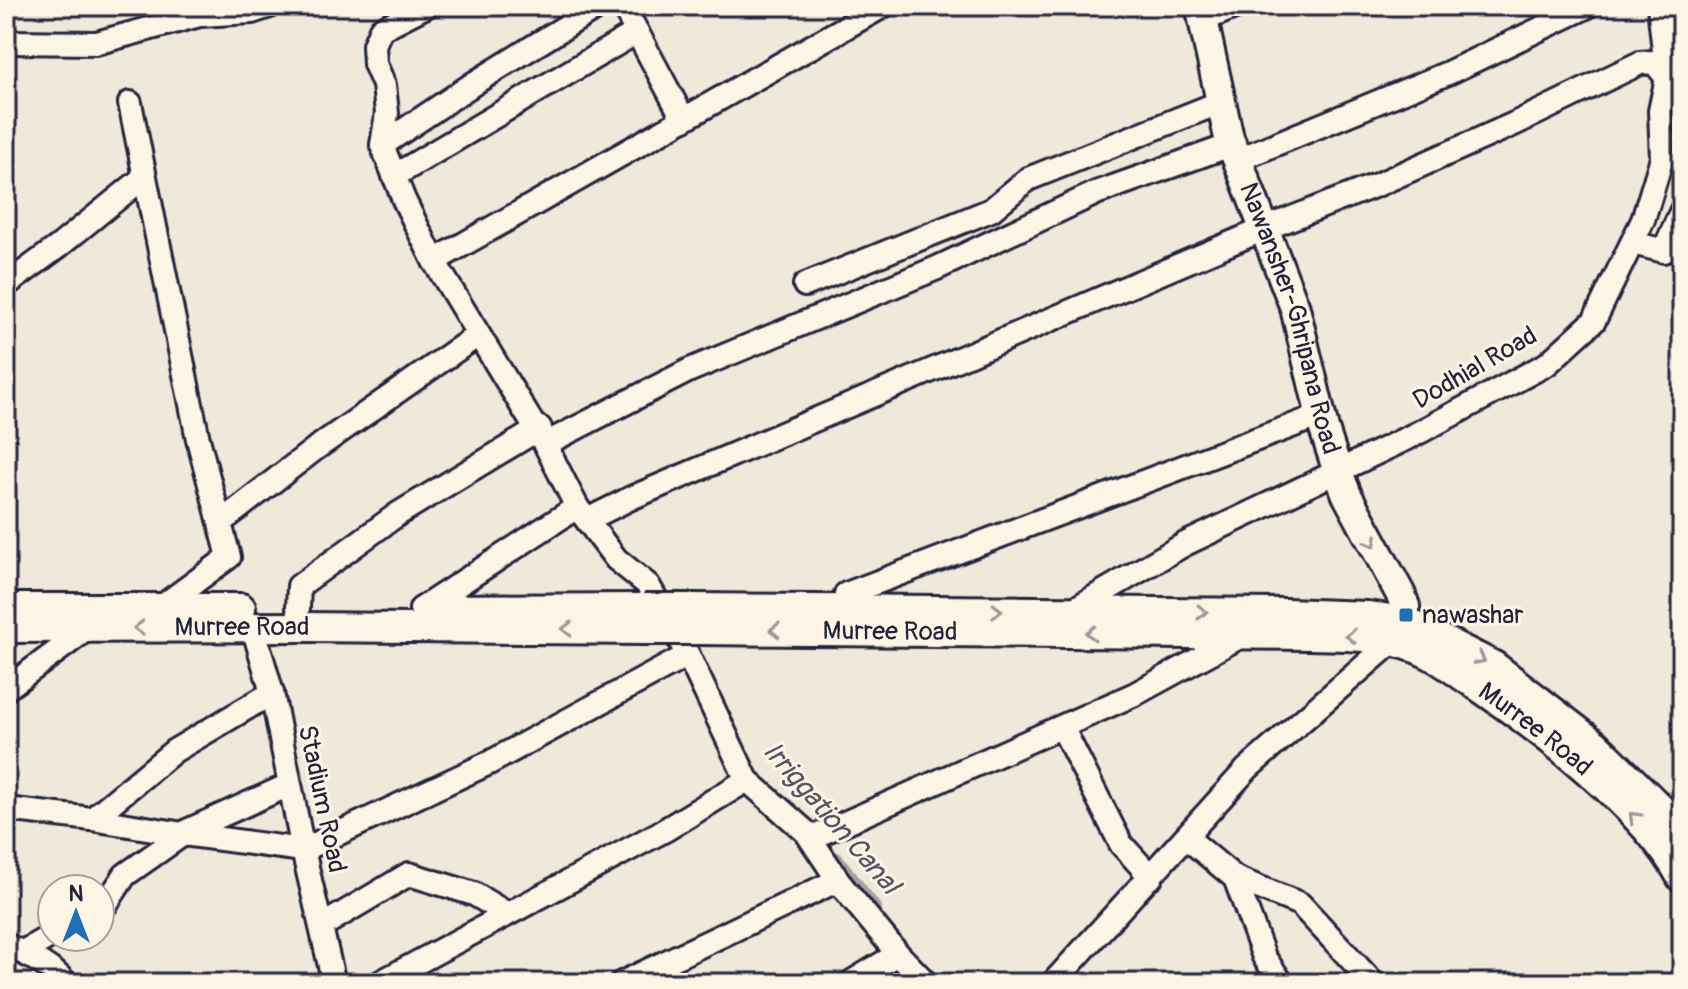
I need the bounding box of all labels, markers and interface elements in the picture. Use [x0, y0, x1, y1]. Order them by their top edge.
street label: Nawansher-Ghripana Road [1232, 178, 1347, 458]
street label: Dodhial Road [1407, 320, 1543, 416]
one-way arrow [1362, 533, 1378, 548]
place label: nawashar [1422, 599, 1524, 631]
one-way arrow [991, 602, 1004, 620]
one-way arrow [1196, 604, 1209, 621]
marker: nawashar [1397, 606, 1415, 624]
street label: Murree Road [174, 611, 310, 643]
street label: Murree Road [822, 615, 958, 648]
one-way arrow [132, 619, 145, 637]
one-way arrow [560, 620, 573, 638]
one-way arrow [768, 622, 781, 639]
one-way arrow [1084, 624, 1097, 642]
one-way arrow [1344, 627, 1357, 645]
one-way arrow [1472, 650, 1487, 665]
street label: Murree Road [1472, 675, 1599, 783]
street label: Stadium Road [291, 722, 353, 876]
water label: Irriggation Canal [755, 734, 909, 904]
one-way arrow [1629, 812, 1643, 826]
north arrow [36, 873, 116, 953]
text: N [69, 880, 84, 908]

